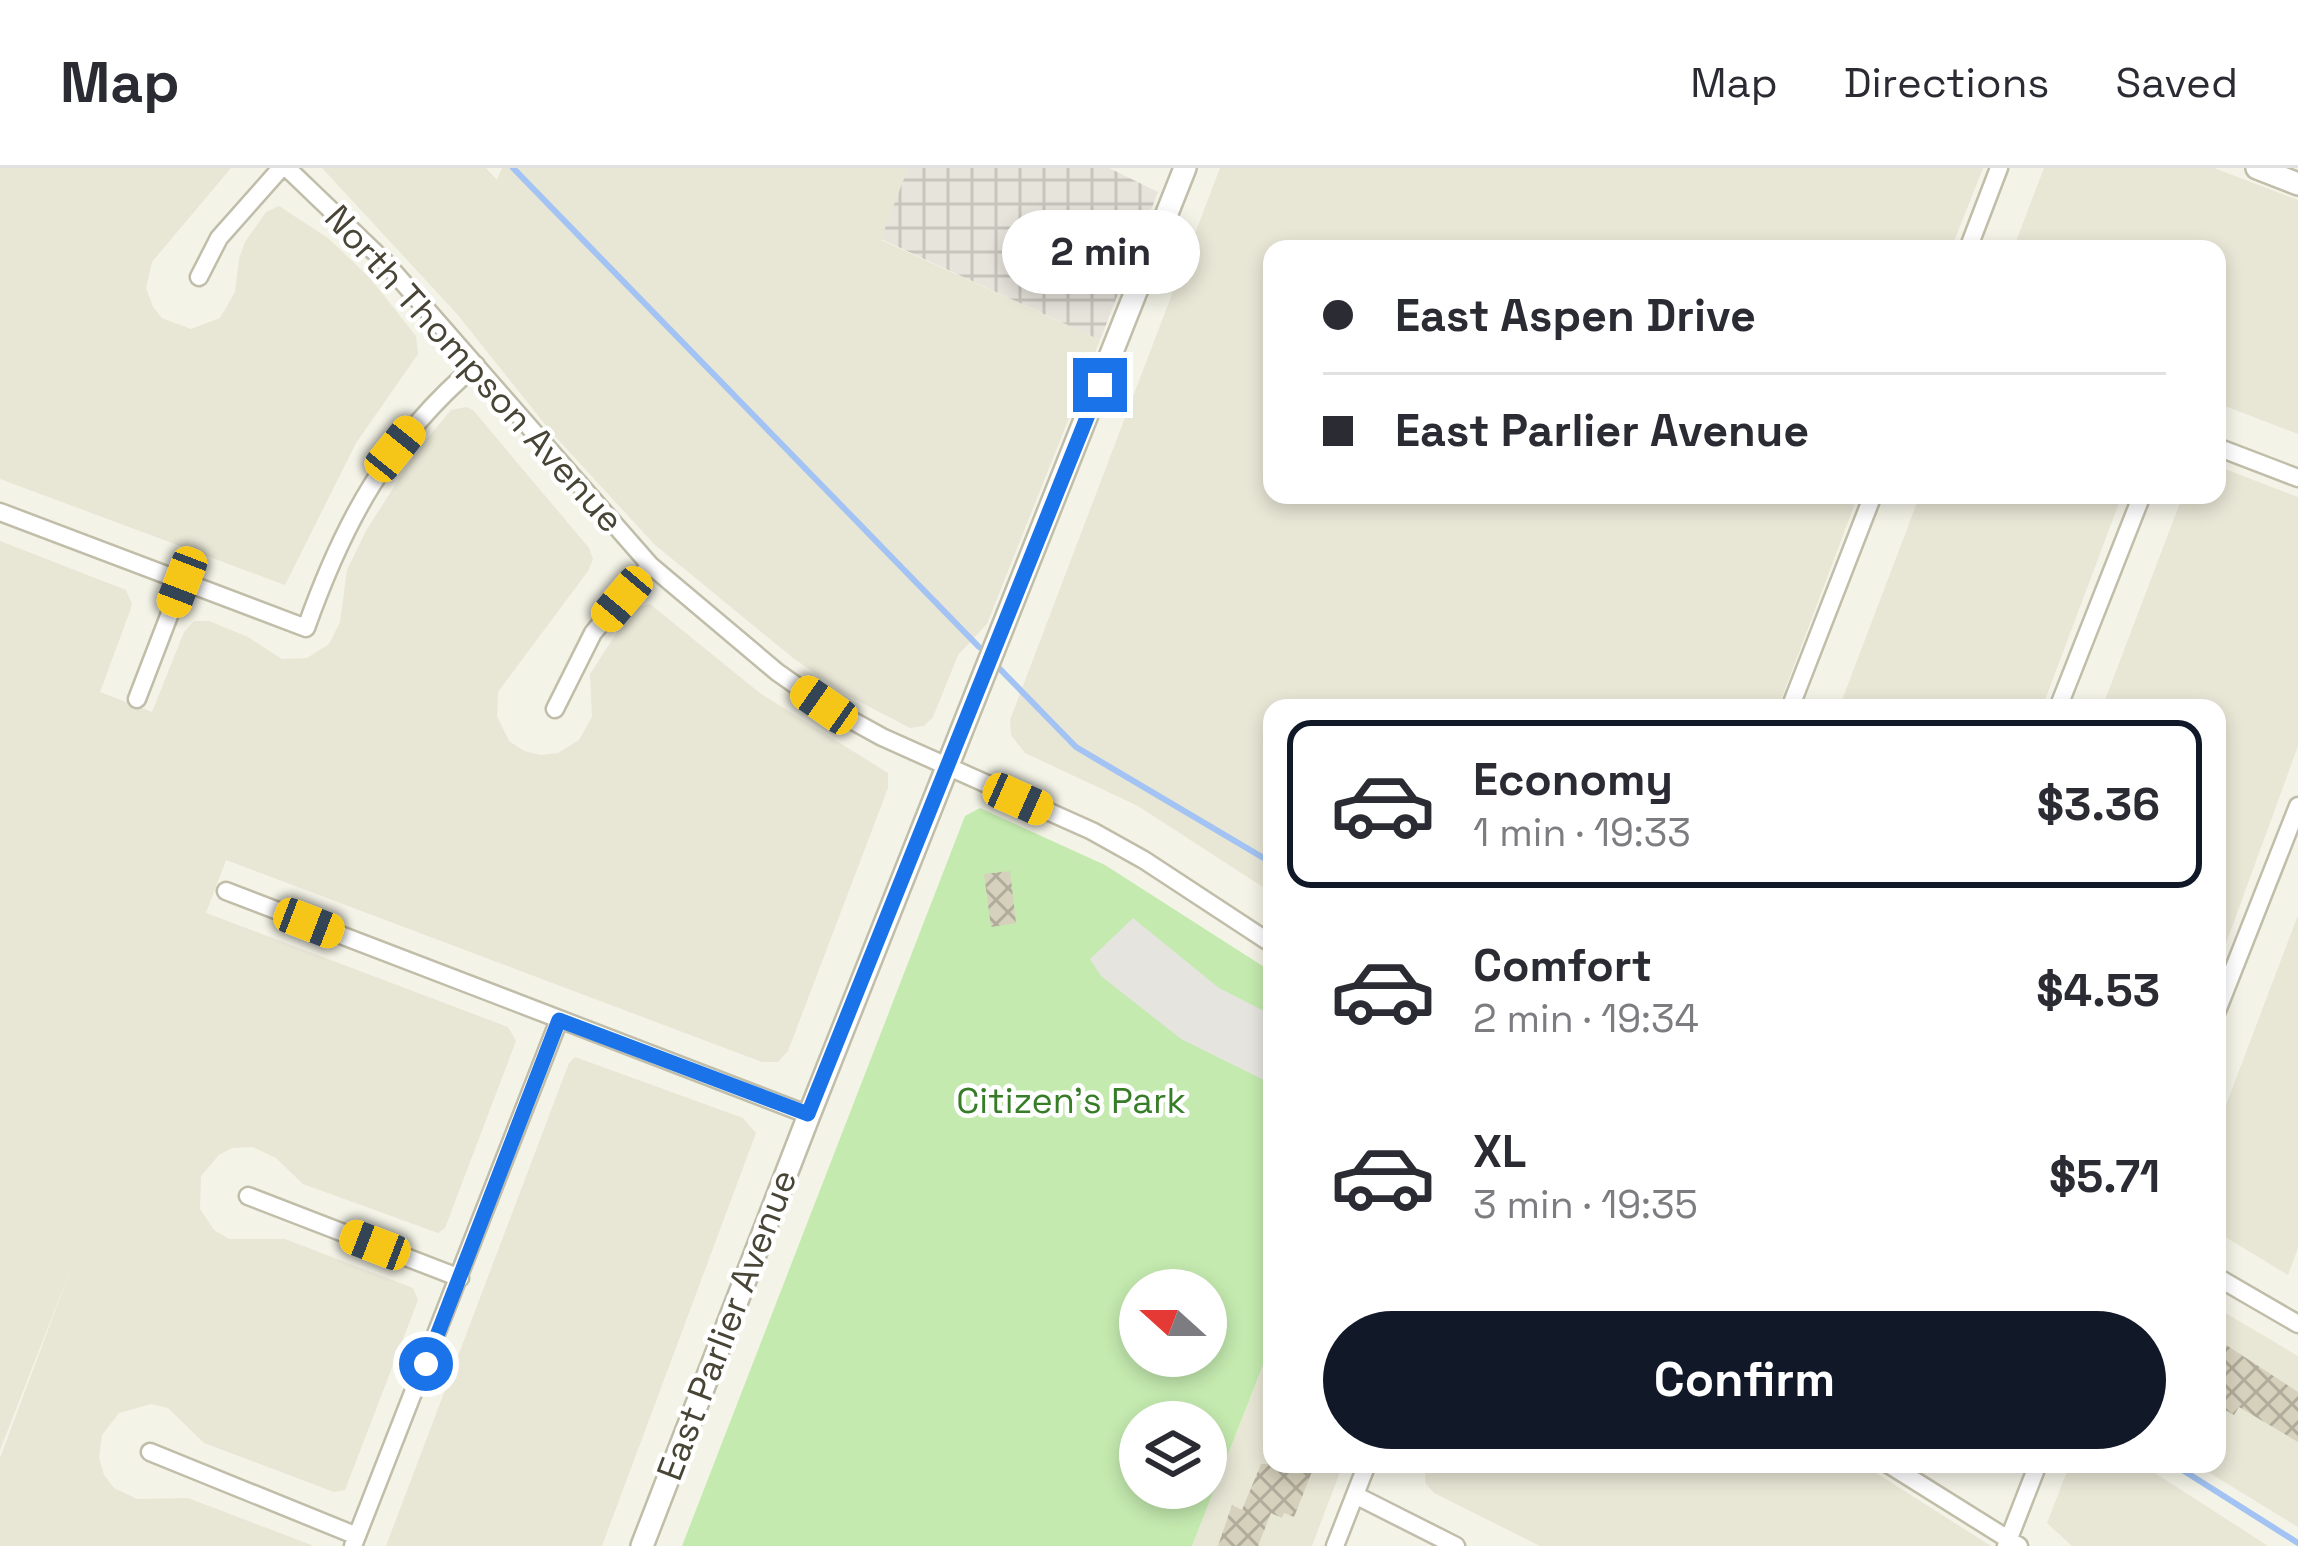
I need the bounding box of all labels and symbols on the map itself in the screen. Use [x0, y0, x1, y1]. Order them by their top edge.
street label: North Thompson Avenue [315, 196, 633, 542]
callout: 2 min [1001, 211, 1199, 295]
route end [1073, 358, 1127, 412]
car [358, 410, 432, 488]
car [152, 542, 212, 622]
car [585, 560, 659, 638]
car [784, 670, 864, 740]
car [978, 768, 1058, 830]
car [269, 893, 349, 953]
park label: Citizen's Park [956, 1078, 1186, 1124]
street label: East Parlier Avenue [647, 1163, 807, 1487]
car [335, 1215, 415, 1275]
north arrow [1119, 1269, 1227, 1377]
route start [399, 1337, 453, 1391]

